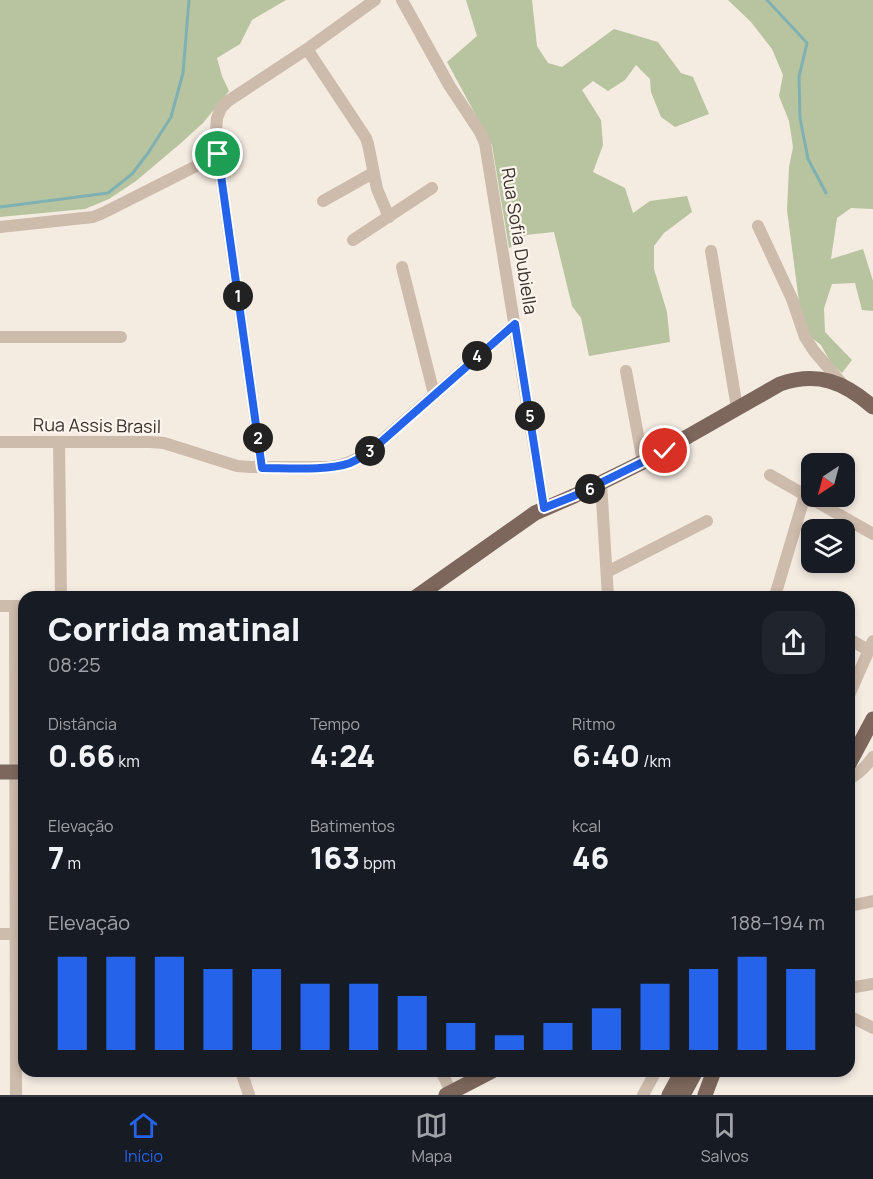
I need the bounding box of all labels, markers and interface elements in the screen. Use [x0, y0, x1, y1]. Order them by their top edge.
pin [192, 128, 243, 179]
icon: arrive [201, 137, 234, 170]
street label: Rua Sofia Dubiella [497, 166, 543, 316]
pin: 1 [223, 281, 253, 311]
text: 1 [234, 285, 242, 307]
pin: 4 [462, 341, 492, 371]
text: 4 [472, 345, 482, 367]
pin: 5 [515, 401, 545, 431]
text: 5 [525, 405, 535, 427]
street label: Rua Assis Brasil [33, 412, 161, 438]
pin: 2 [243, 423, 273, 453]
pin [639, 425, 690, 476]
text: 2 [253, 427, 263, 449]
icon: check [648, 434, 681, 467]
pin: 3 [355, 436, 385, 466]
text: 3 [365, 440, 375, 462]
north arrow [801, 453, 855, 507]
map controls [801, 453, 855, 573]
pin: 6 [575, 474, 605, 504]
text: 6 [585, 478, 595, 500]
button: layers [801, 519, 855, 573]
text: Corrida matinal [48, 606, 301, 651]
button: share [762, 611, 825, 674]
text: 08:25 [48, 651, 101, 678]
text: Distância [48, 713, 117, 735]
text: Tempo [310, 713, 360, 735]
text: Ritmo [572, 713, 615, 735]
text: 0.66 [48, 735, 115, 776]
text: 4:24 [310, 735, 375, 776]
text: 6:40 [572, 735, 640, 776]
text: km [115, 750, 140, 772]
text: /km [640, 750, 671, 772]
text: Elevação [48, 815, 114, 837]
text: Batimentos [310, 815, 395, 837]
text: kcal [572, 815, 601, 837]
text: 7 [48, 837, 64, 878]
text: 163 [310, 837, 360, 878]
text: 46 [572, 837, 609, 878]
text: m [64, 852, 81, 874]
text: bpm [360, 852, 396, 874]
text: Elevação [48, 909, 130, 936]
text: 188–194 m [731, 909, 825, 936]
tab: Início [124, 1109, 163, 1167]
tab: Mapa [412, 1109, 452, 1167]
tab: Salvos [701, 1109, 749, 1167]

